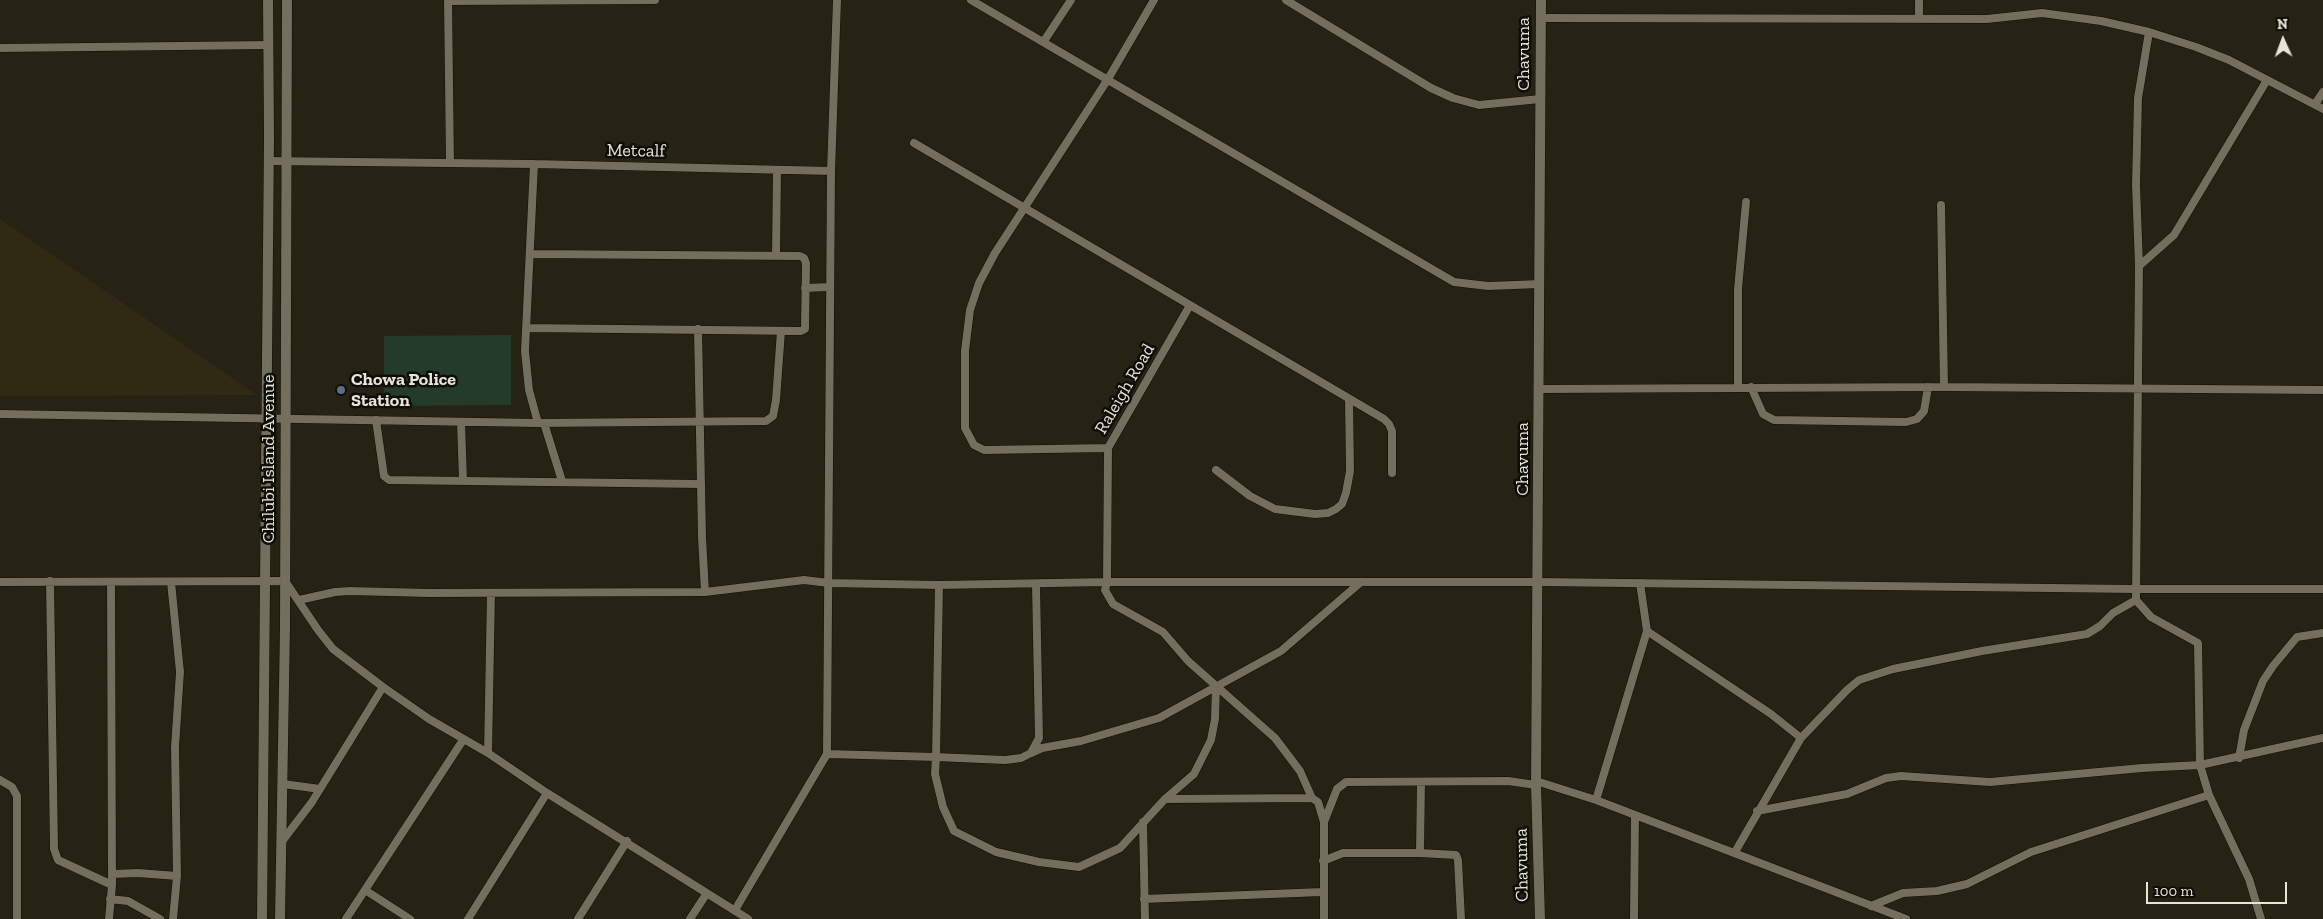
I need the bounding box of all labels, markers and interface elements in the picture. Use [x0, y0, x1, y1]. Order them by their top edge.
north arrow [2258, 15, 2308, 65]
text: N [2277, 16, 2288, 33]
street label: Chavuma [1513, 17, 1535, 91]
street label: Metcalf [607, 140, 665, 162]
street label: Raleigh Road [1090, 340, 1160, 438]
place label: Chowa Police Station [351, 369, 456, 412]
street label: Chilubi Island Avenue [258, 375, 280, 543]
marker: Chowa Police Station [335, 384, 347, 396]
street label: Chavuma [1512, 422, 1534, 496]
street label: Chavuma [1511, 828, 1533, 902]
scale bar [2148, 872, 2289, 904]
text: 100 m [2154, 882, 2193, 900]

